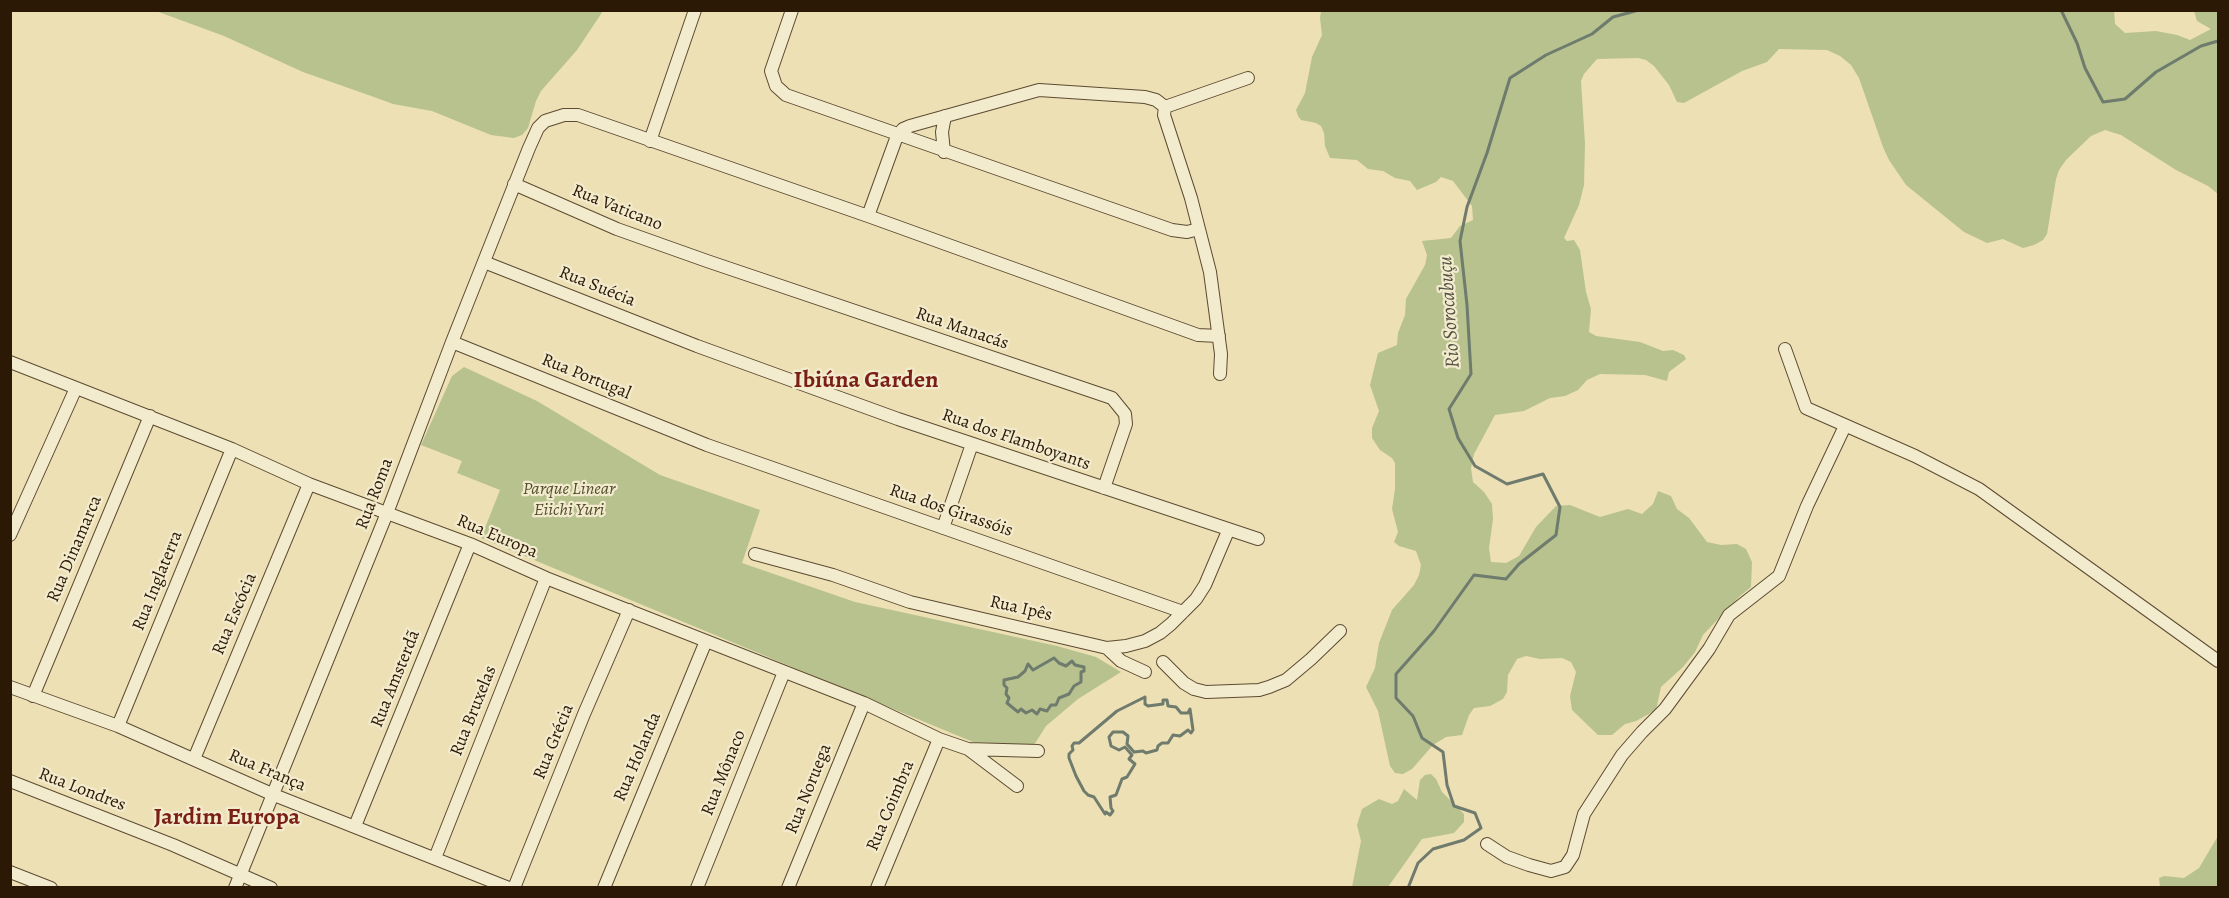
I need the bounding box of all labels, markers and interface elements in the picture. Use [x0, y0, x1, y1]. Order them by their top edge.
street label: Rua Vaticano [569, 180, 665, 236]
water label: Rio Sorocabuçu [1434, 255, 1466, 369]
street label: Rua Suécia [556, 262, 638, 312]
street label: Rua Manacás [913, 303, 1011, 355]
street label: Rua Portugal [538, 349, 634, 405]
district label: Ibiúna Garden [793, 367, 939, 395]
street label: Rua dos Flamboyants [939, 404, 1093, 476]
street label: Rua Roma [351, 455, 399, 533]
park label: Parque Linear Eiichi Yuri [523, 479, 615, 522]
street label: Rua dos Girassóis [886, 480, 1016, 542]
street label: Rua Dinamarca [43, 492, 107, 606]
street label: Rua Europa [453, 510, 541, 564]
street label: Rua Inglaterra [128, 528, 188, 634]
street label: Rua Escócia [208, 570, 262, 658]
street label: Rua Ipês [988, 591, 1054, 627]
street label: Rua Amsterdã [367, 627, 425, 731]
street label: Rua Bruxelas [446, 663, 502, 759]
street label: Rua Grécia [529, 701, 579, 783]
street label: Rua Holanda [609, 709, 667, 805]
street label: Rua Mônaco [697, 727, 751, 819]
street label: Rua Noruega [781, 741, 837, 837]
street label: Rua França [225, 745, 309, 797]
street label: Rua Coimbra [862, 757, 920, 855]
street label: Rua Londres [35, 763, 129, 817]
district label: Jardim Europa [154, 804, 300, 832]

